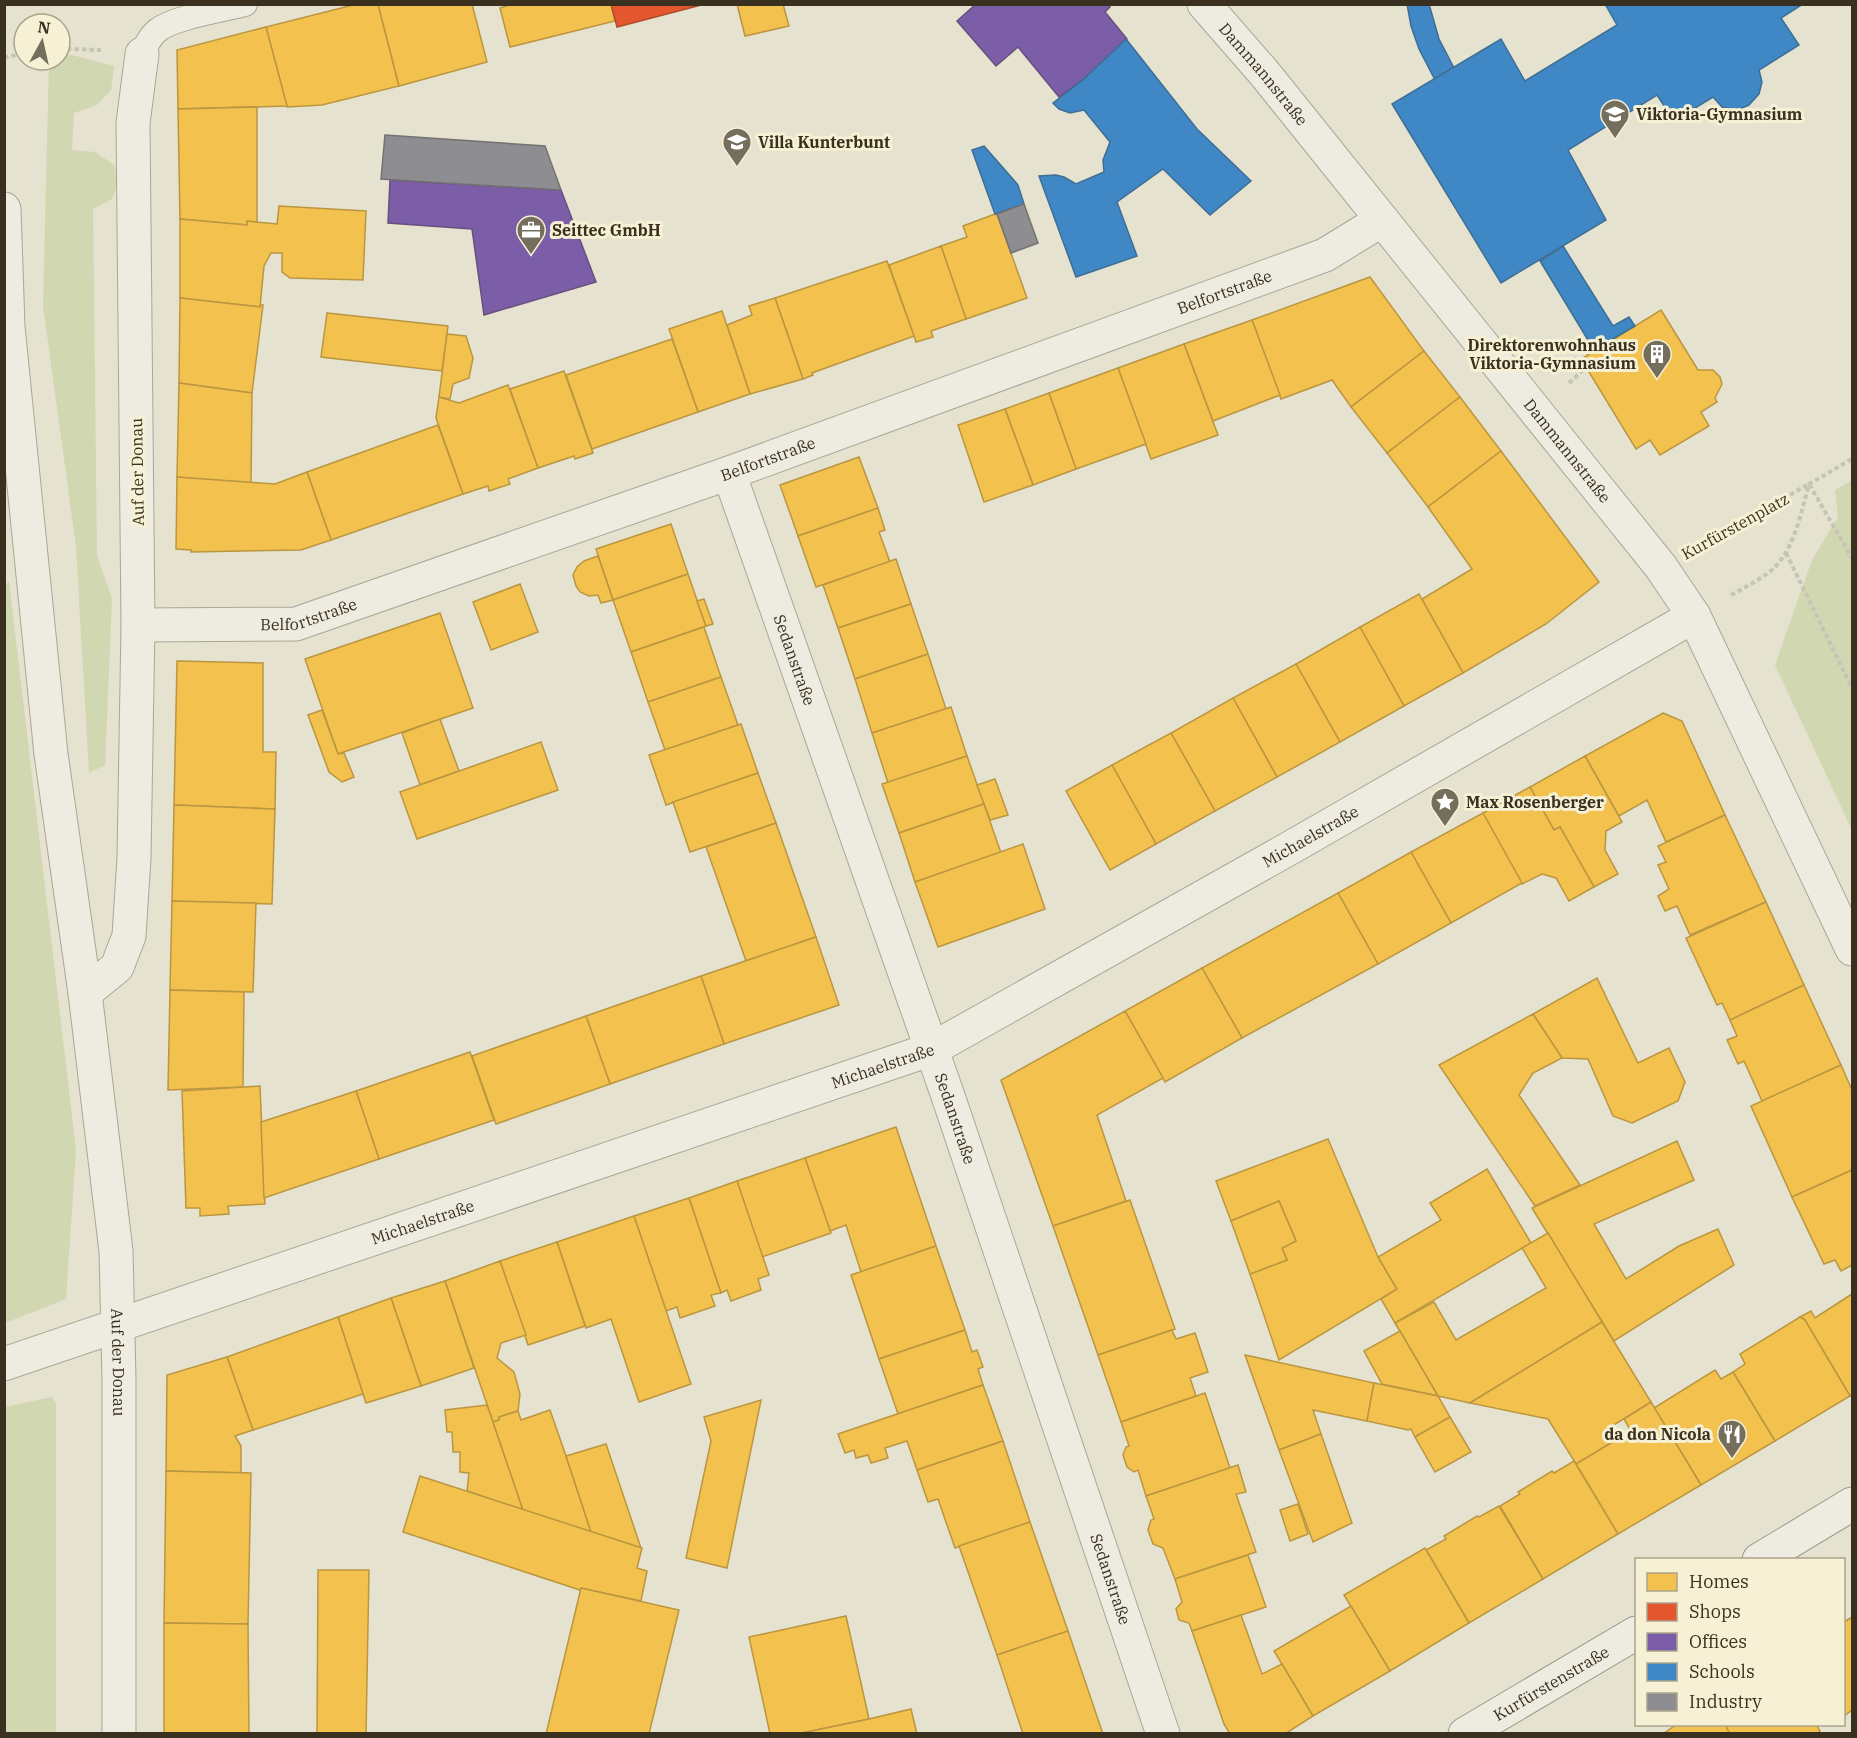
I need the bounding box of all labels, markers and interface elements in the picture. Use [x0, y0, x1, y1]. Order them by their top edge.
north arrow [12, 12, 72, 72]
text: N [36, 16, 52, 38]
street label: Dammannstraße [1215, 19, 1312, 129]
school or university icon: Viktoria-Gymnasium [1599, 98, 1631, 140]
place label: Viktoria-Gymnasium [1636, 104, 1803, 124]
school or university icon: Villa Kunterbunt [721, 126, 753, 168]
place label: Villa Kunterbunt [758, 132, 890, 152]
office icon: Seittec GmbH [515, 214, 547, 256]
place label: Seittec GmbH [552, 220, 661, 240]
street label: Belfortstraße [1174, 265, 1274, 318]
place label: Direktorenwohnhaus Viktoria-Gymnasium [1467, 335, 1636, 373]
building icon: Direktorenwohnhaus Viktoria-Gymnasium [1641, 338, 1673, 380]
street label: Dammannstraße [1520, 395, 1615, 507]
street label: Auf der Donau [126, 418, 148, 526]
street label: Belfortstraße [718, 432, 818, 485]
street label: Kurfürstenplatz [1678, 488, 1792, 564]
street label: Belfortstraße [260, 594, 359, 634]
street label: Sedanstraße [769, 612, 820, 708]
place icon: Max Rosenberger [1429, 786, 1461, 828]
place label: Max Rosenberger [1466, 792, 1604, 812]
street label: Michaelstraße [1259, 801, 1362, 872]
street label: Michaelstraße [829, 1039, 937, 1092]
street label: Sedanstraße [931, 1070, 980, 1167]
street label: Michaelstraße [368, 1195, 477, 1249]
street label: Auf der Donau [107, 1308, 129, 1417]
restaurant icon: da don Nicola [1716, 1418, 1748, 1460]
place label: da don Nicola [1604, 1424, 1711, 1444]
street label: Sedanstraße [1086, 1531, 1135, 1627]
legend [1635, 1558, 1845, 1726]
text: Homes [1689, 1570, 1749, 1593]
text: Shops [1689, 1600, 1741, 1623]
text: Offices [1689, 1630, 1747, 1653]
street label: Kurfürstenstraße [1490, 1641, 1613, 1725]
text: Schools [1689, 1660, 1755, 1683]
text: Industry [1689, 1690, 1762, 1713]

